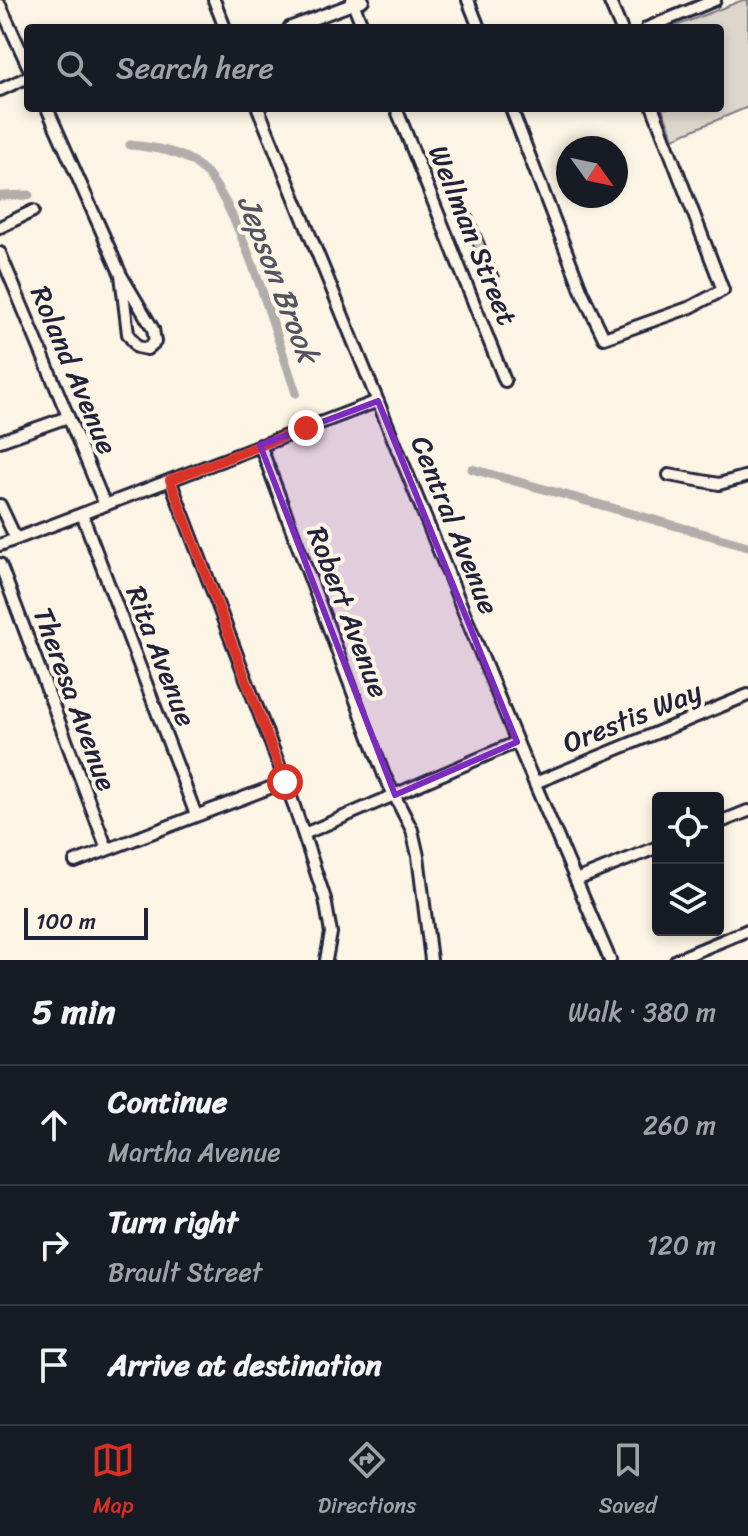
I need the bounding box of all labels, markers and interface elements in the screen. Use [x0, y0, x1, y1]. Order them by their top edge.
search box [24, 24, 724, 112]
text: Search here [116, 41, 274, 95]
icon: search [52, 46, 96, 90]
north arrow [556, 136, 628, 208]
street label: Wellman Street [414, 137, 532, 333]
water label: Jepson Brook [221, 187, 336, 374]
street label: Roland Avenue [16, 278, 132, 462]
route end [288, 410, 324, 446]
street label: Central Avenue [397, 428, 513, 622]
street label: Robert Avenue [293, 519, 403, 705]
street label: Rita Avenue [112, 578, 210, 734]
street label: Theresa Avenue [19, 600, 131, 798]
street label: Orestis Way [555, 667, 709, 767]
route start [267, 764, 303, 800]
map controls [652, 792, 724, 936]
button: locate [652, 792, 724, 864]
button: layers [652, 864, 724, 936]
text: 100 m [36, 902, 96, 941]
scale bar [24, 904, 148, 940]
text: 5 min [32, 982, 115, 1042]
text: Walk · 380 m [568, 989, 716, 1035]
text: Continue [108, 1075, 227, 1129]
text: 260 m [643, 1102, 716, 1148]
icon: ahead [32, 1103, 76, 1147]
text: Martha Avenue [108, 1129, 281, 1175]
text: Turn right [108, 1195, 238, 1249]
text: 120 m [647, 1222, 716, 1268]
icon: right [32, 1223, 76, 1267]
text: Brault Street [108, 1249, 262, 1295]
text: Arrive at destination [108, 1338, 382, 1392]
icon: arrive [32, 1343, 76, 1387]
tab: Map [91, 1438, 135, 1525]
tab: Directions [318, 1438, 416, 1525]
tab: Saved [599, 1438, 657, 1525]

